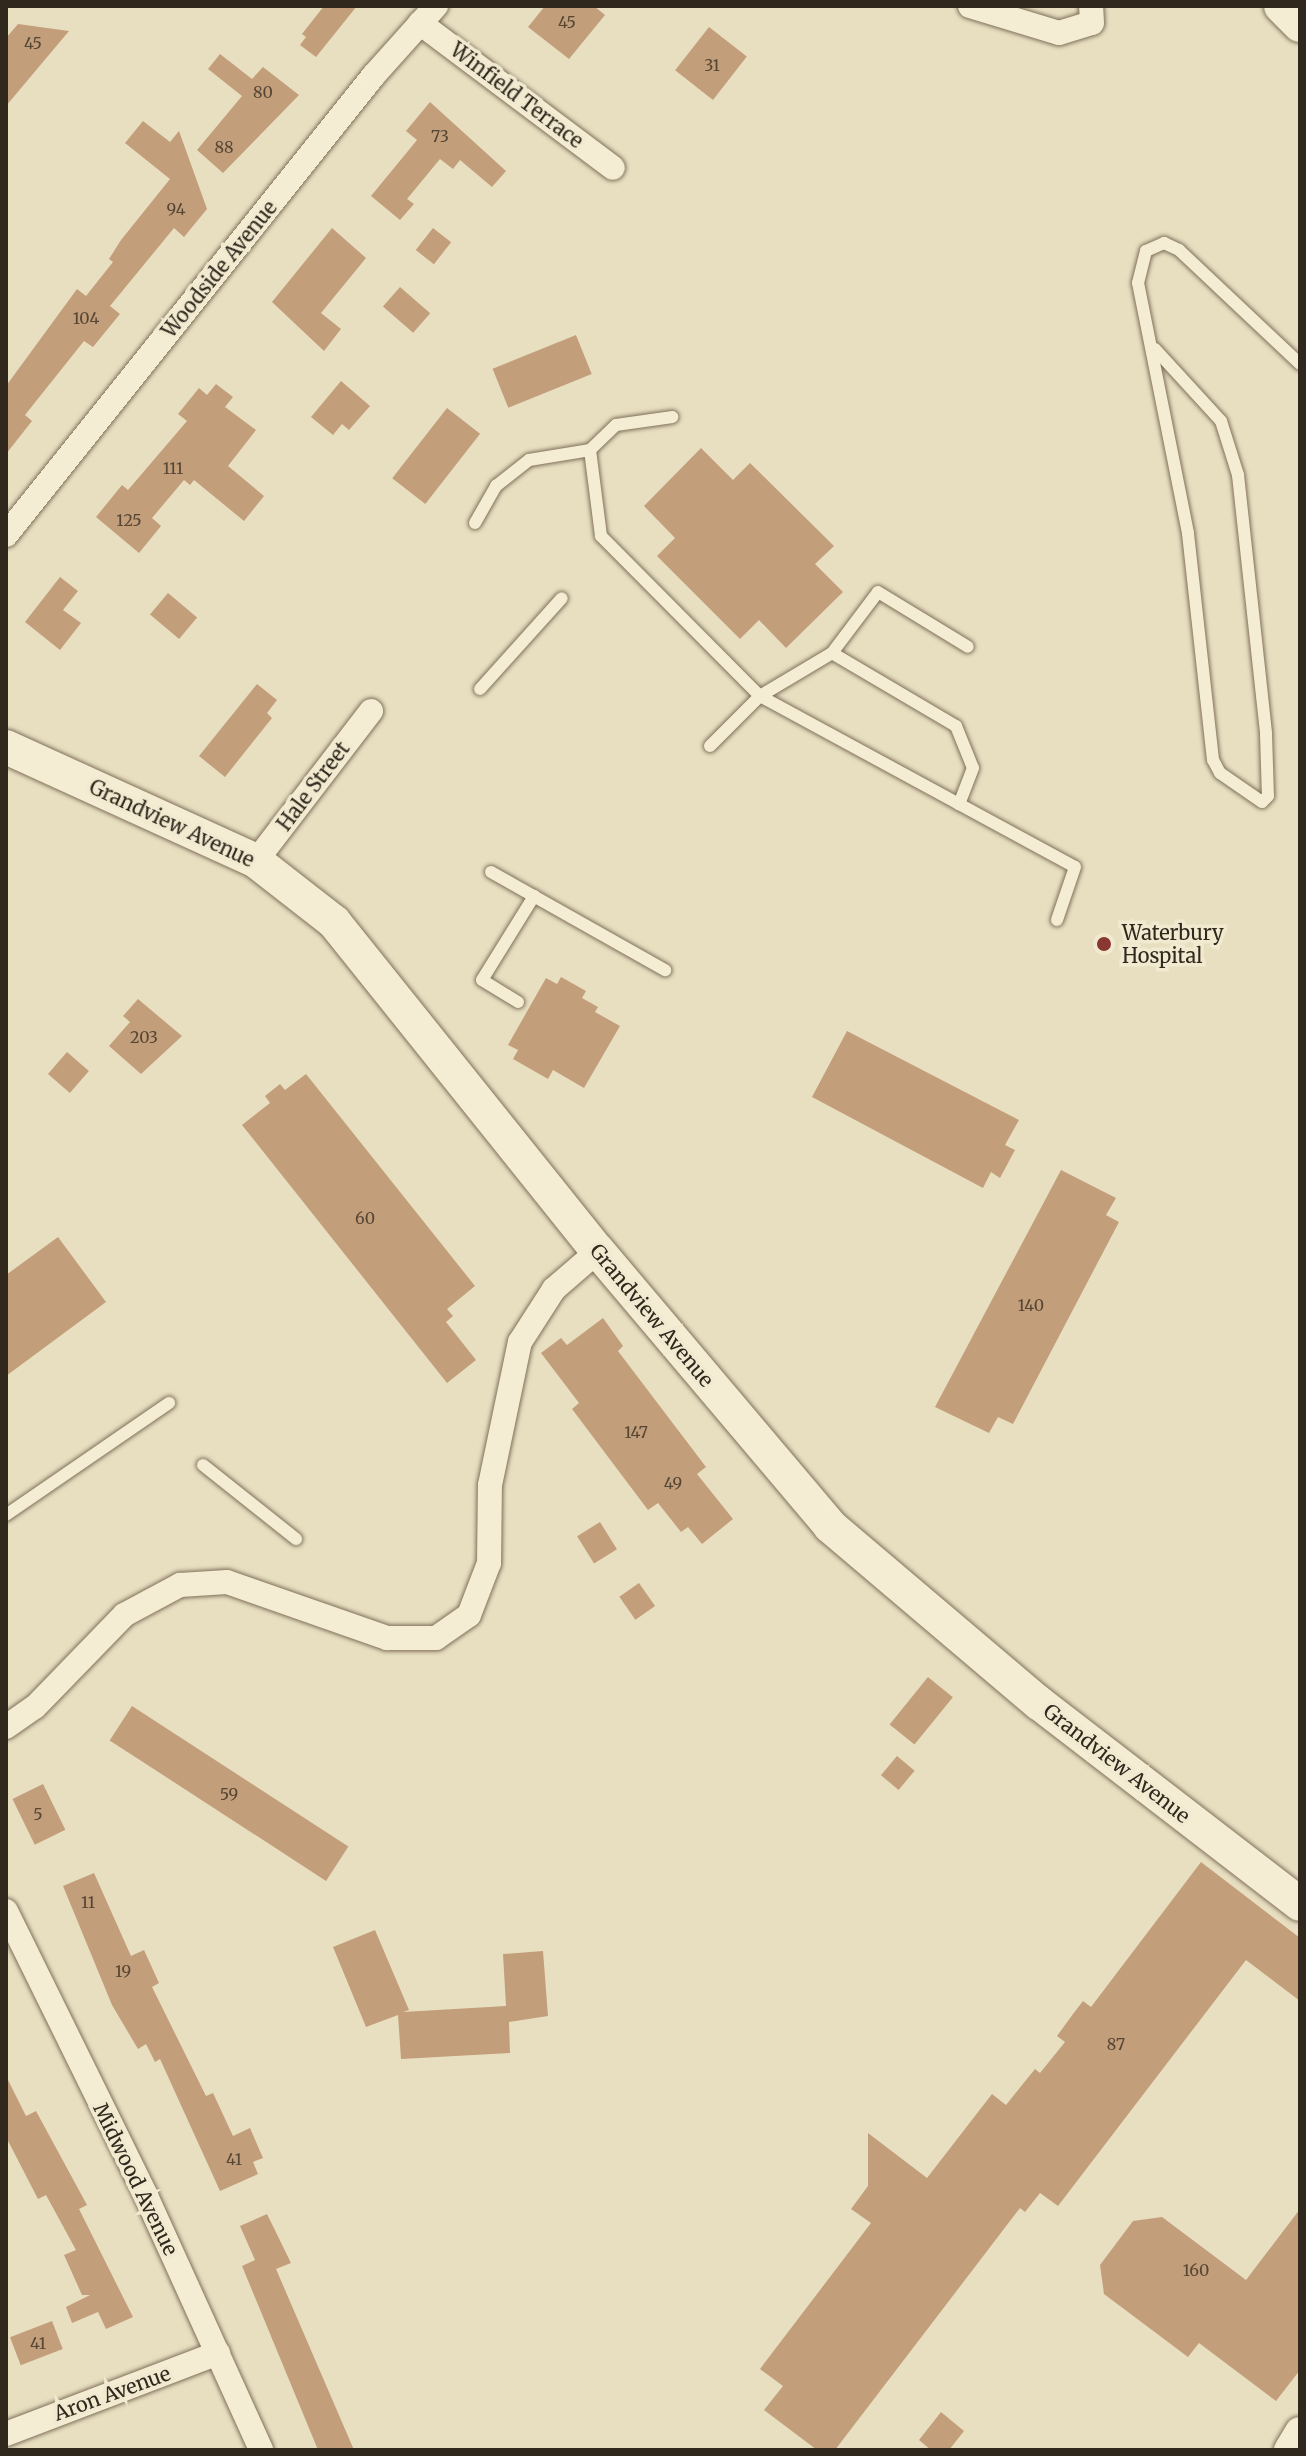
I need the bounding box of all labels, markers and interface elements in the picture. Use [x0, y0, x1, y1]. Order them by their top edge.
house number: 45 [558, 12, 576, 32]
house number: 45 [24, 33, 42, 53]
street label: Winfield Terrace [446, 37, 588, 153]
house number: 31 [704, 55, 720, 75]
house number: 80 [253, 82, 273, 102]
house number: 73 [431, 126, 449, 146]
house number: 88 [214, 137, 234, 157]
street label: Woodside Avenue [156, 196, 282, 342]
house number: 94 [166, 199, 186, 219]
house number: 104 [73, 308, 99, 328]
house number: 111 [163, 458, 183, 478]
house number: 125 [116, 510, 142, 530]
street label: Hale Street [272, 737, 354, 835]
street label: Grandview Avenue [86, 774, 258, 872]
place label: Waterbury Hospital [1122, 920, 1224, 967]
marker: Waterbury Hospital [1093, 933, 1115, 955]
house number: 203 [130, 1027, 158, 1047]
house number: 60 [355, 1208, 375, 1228]
street label: Grandview Avenue [585, 1239, 719, 1391]
house number: 140 [1018, 1295, 1044, 1315]
house number: 147 [624, 1422, 648, 1442]
house number: 49 [664, 1473, 682, 1493]
street label: Grandview Avenue [1039, 1698, 1195, 1828]
house number: 59 [220, 1784, 238, 1804]
house number: 5 [33, 1804, 43, 1824]
house number: 11 [81, 1892, 95, 1912]
house number: 19 [115, 1961, 131, 1981]
house number: 87 [1107, 2034, 1125, 2054]
street label: Midwood Avenue [89, 2099, 183, 2259]
house number: 41 [226, 2149, 242, 2169]
house number: 160 [1183, 2260, 1209, 2280]
house number: 41 [30, 2333, 46, 2353]
street label: Aron Avenue [50, 2361, 174, 2425]

